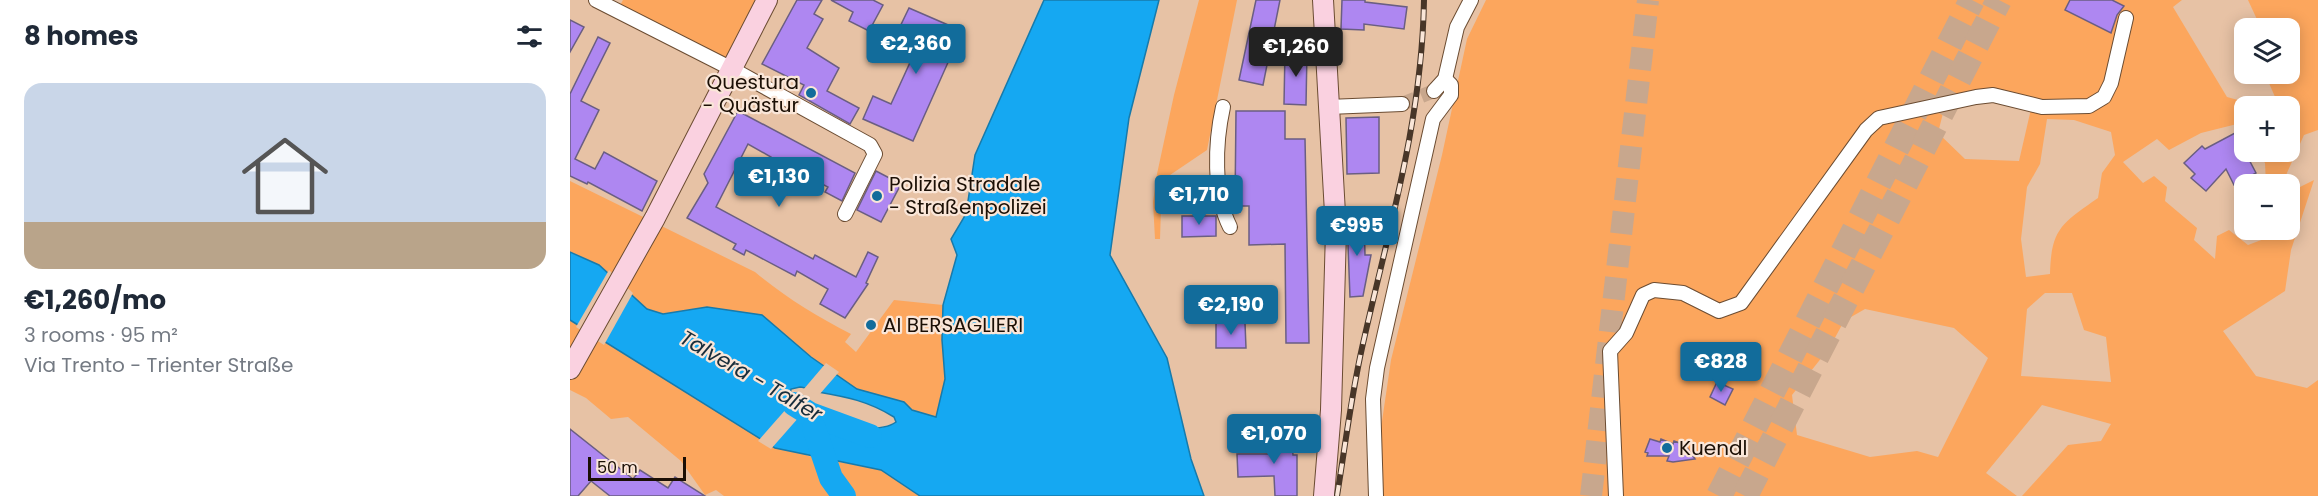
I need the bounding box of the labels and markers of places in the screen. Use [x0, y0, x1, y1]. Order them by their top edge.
pin: €2,360 [867, 24, 965, 75]
pin: €1,260 [1247, 27, 1345, 78]
place label: Questura - Quästur [703, 68, 799, 119]
marker: Questura - Quästur [804, 86, 818, 100]
pin: €1,130 [730, 157, 828, 208]
place label: Polizia Stradale - Straßenpolizei [889, 170, 1047, 221]
pin: €1,710 [1150, 175, 1248, 226]
marker: Polizia Stradale - Straßenpolizei [870, 189, 884, 203]
pin: €995 [1321, 206, 1393, 257]
pin: €2,190 [1182, 285, 1280, 336]
place label: AI BERSAGLIERI [883, 311, 1023, 339]
marker: AI BERSAGLIERI [864, 318, 878, 332]
pin: €828 [1685, 342, 1757, 393]
pin: €1,070 [1225, 414, 1323, 465]
place label: Kuendl [1679, 434, 1747, 462]
marker: Kuendl [1660, 441, 1674, 455]

